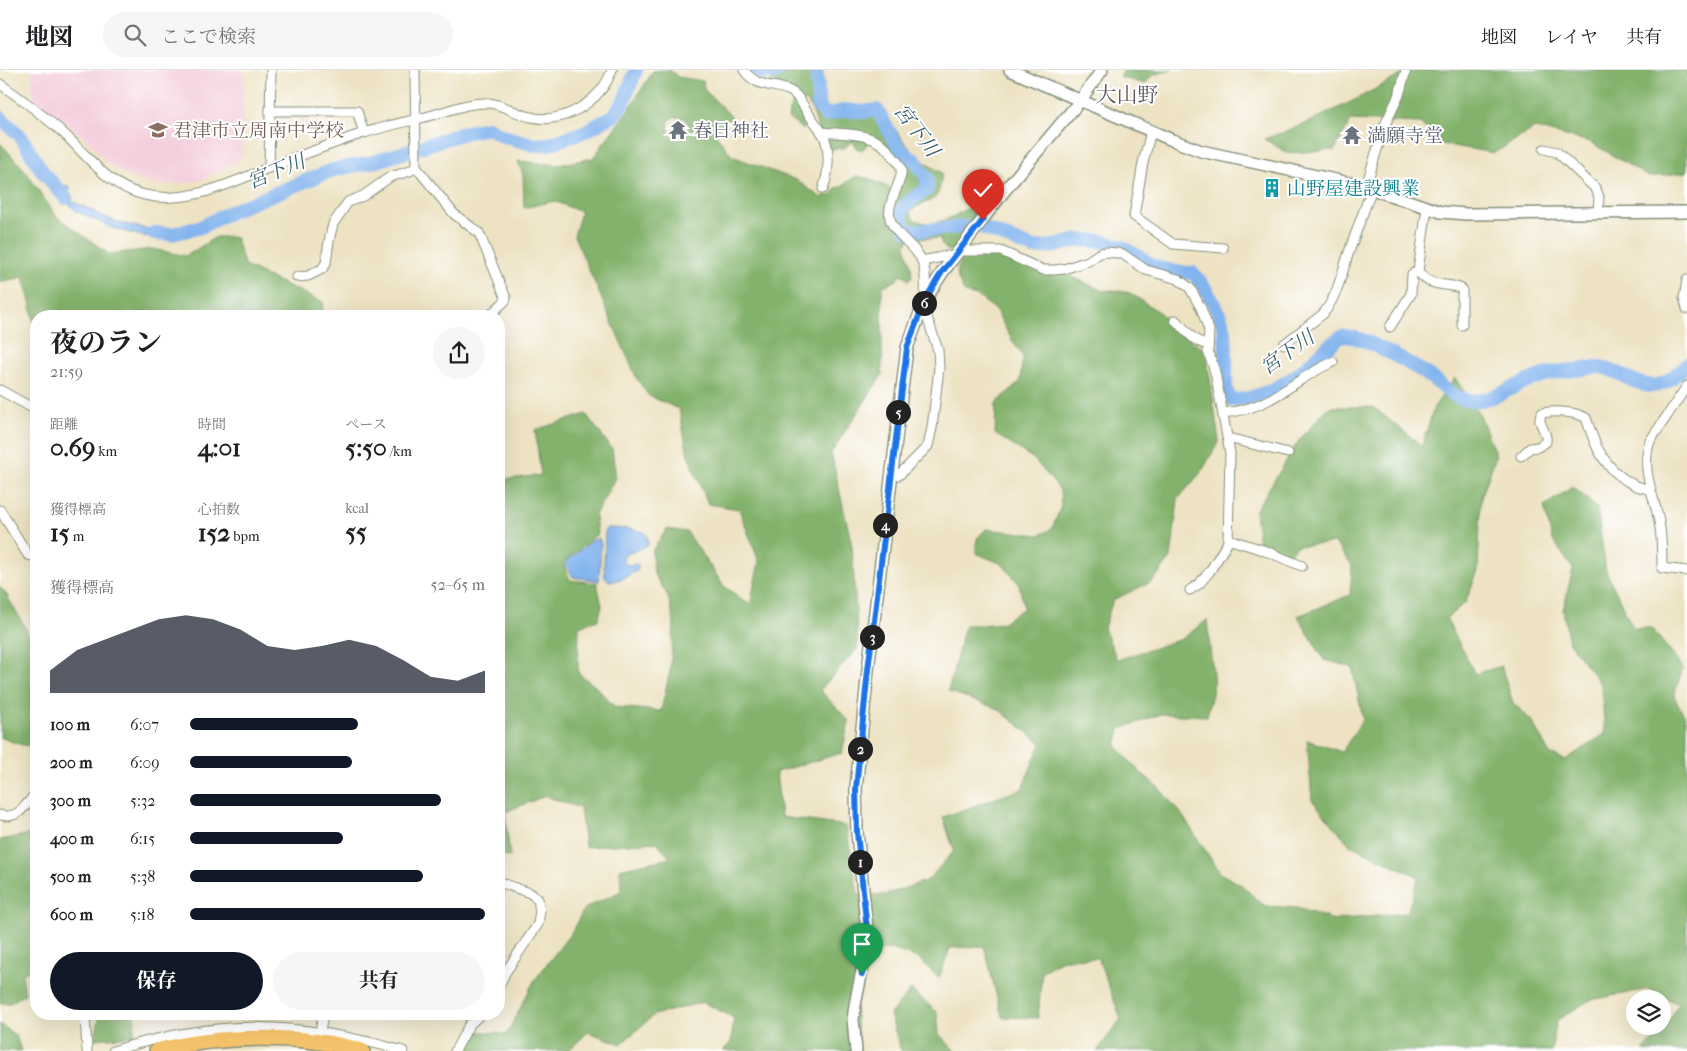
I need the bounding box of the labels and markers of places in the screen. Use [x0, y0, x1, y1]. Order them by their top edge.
school or university icon: 君津市立周南中学校 [147, 119, 169, 141]
temple icon: 春日神社 [667, 119, 689, 141]
place label: 君津市立周南中学校 [173, 120, 344, 142]
place label: 春日神社 [693, 120, 769, 142]
temple icon: 満願寺堂 [1341, 124, 1363, 146]
place label: 満願寺堂 [1367, 125, 1443, 147]
pin [962, 169, 1004, 220]
building icon: 山野屋建設興業 [1261, 177, 1283, 199]
place label: 山野屋建設興業 [1287, 178, 1420, 200]
pin: 6 [912, 290, 936, 316]
pin: 5 [886, 400, 910, 424]
pin: 4 [872, 512, 898, 538]
pin: 3 [860, 624, 884, 650]
pin: 2 [848, 736, 872, 762]
pin: 1 [848, 850, 872, 874]
pin [841, 923, 883, 974]

